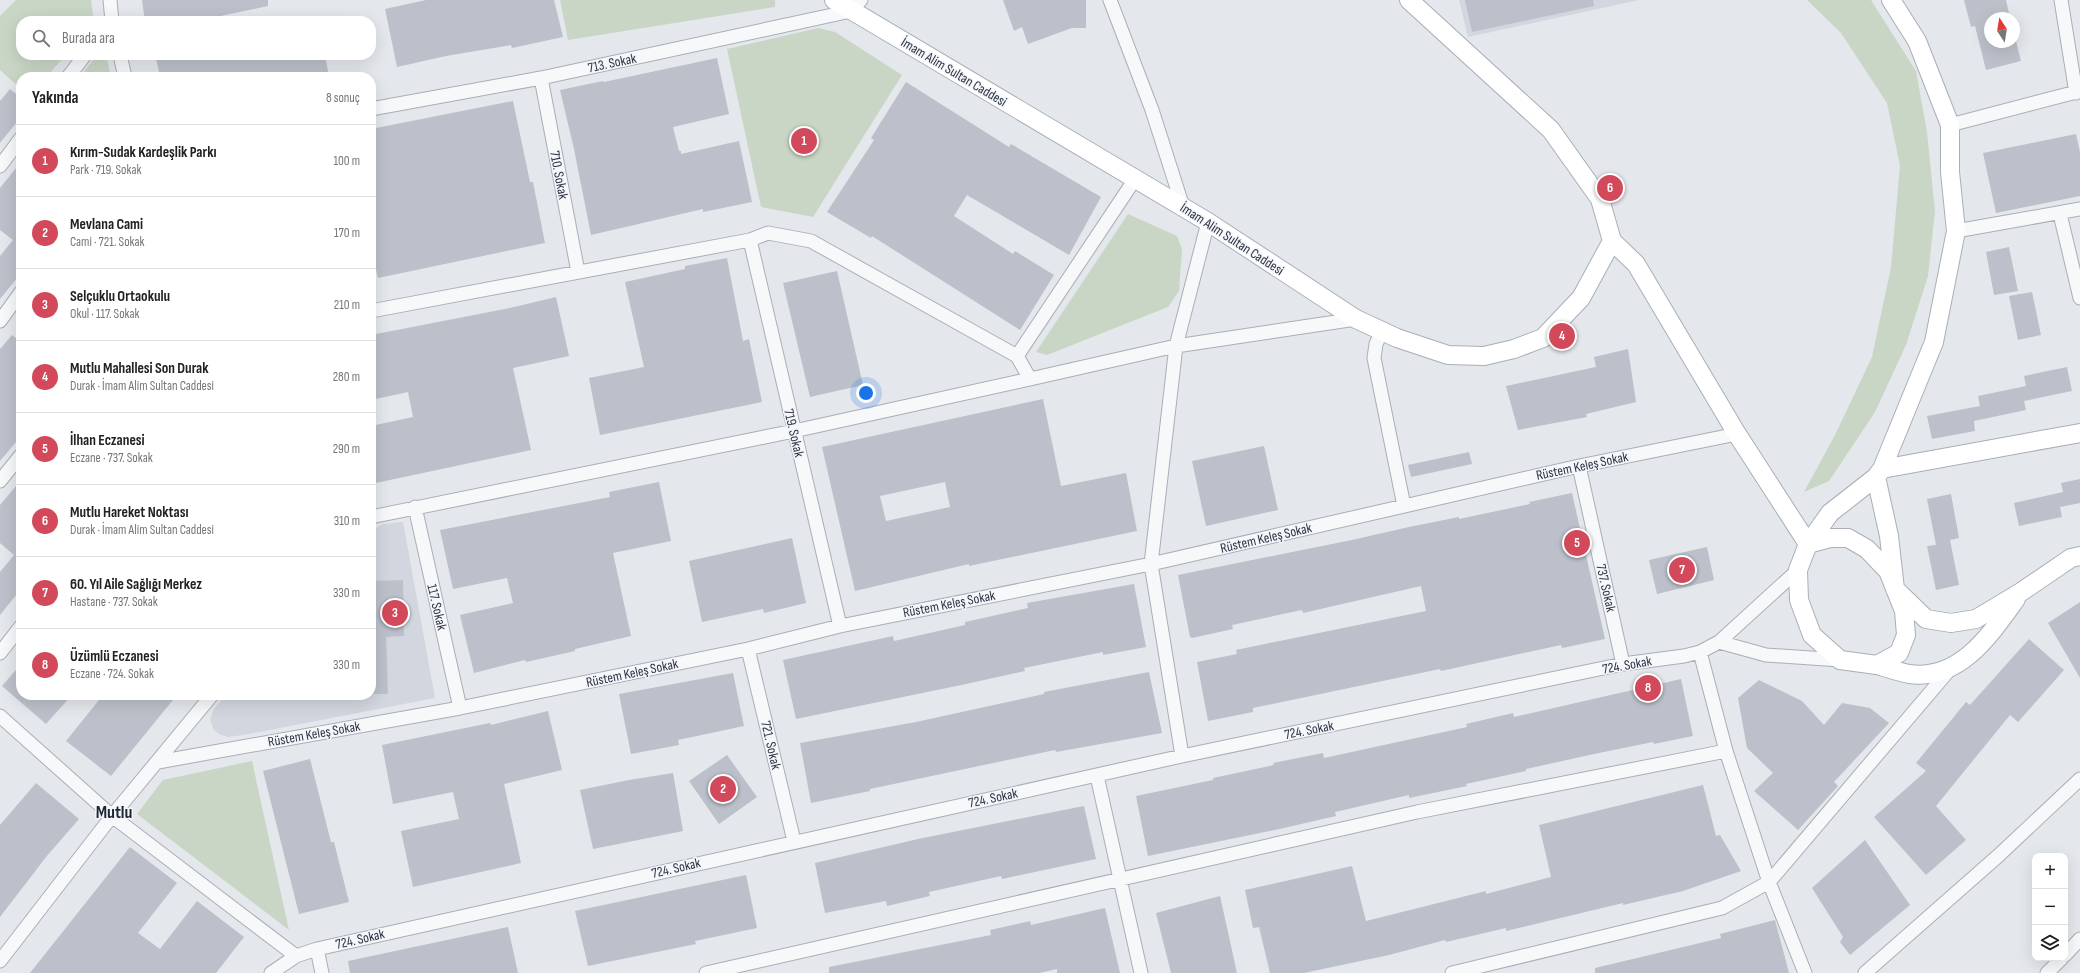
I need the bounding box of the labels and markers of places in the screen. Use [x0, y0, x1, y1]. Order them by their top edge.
pin: 1 [791, 126, 817, 156]
pin: 6 [1597, 173, 1623, 203]
pin: 4 [1549, 321, 1575, 351]
pin: 5 [1564, 528, 1590, 558]
pin: 7 [1669, 555, 1695, 585]
pin: 3 [382, 598, 408, 628]
pin: 8 [1635, 673, 1661, 703]
pin: 2 [710, 774, 736, 804]

